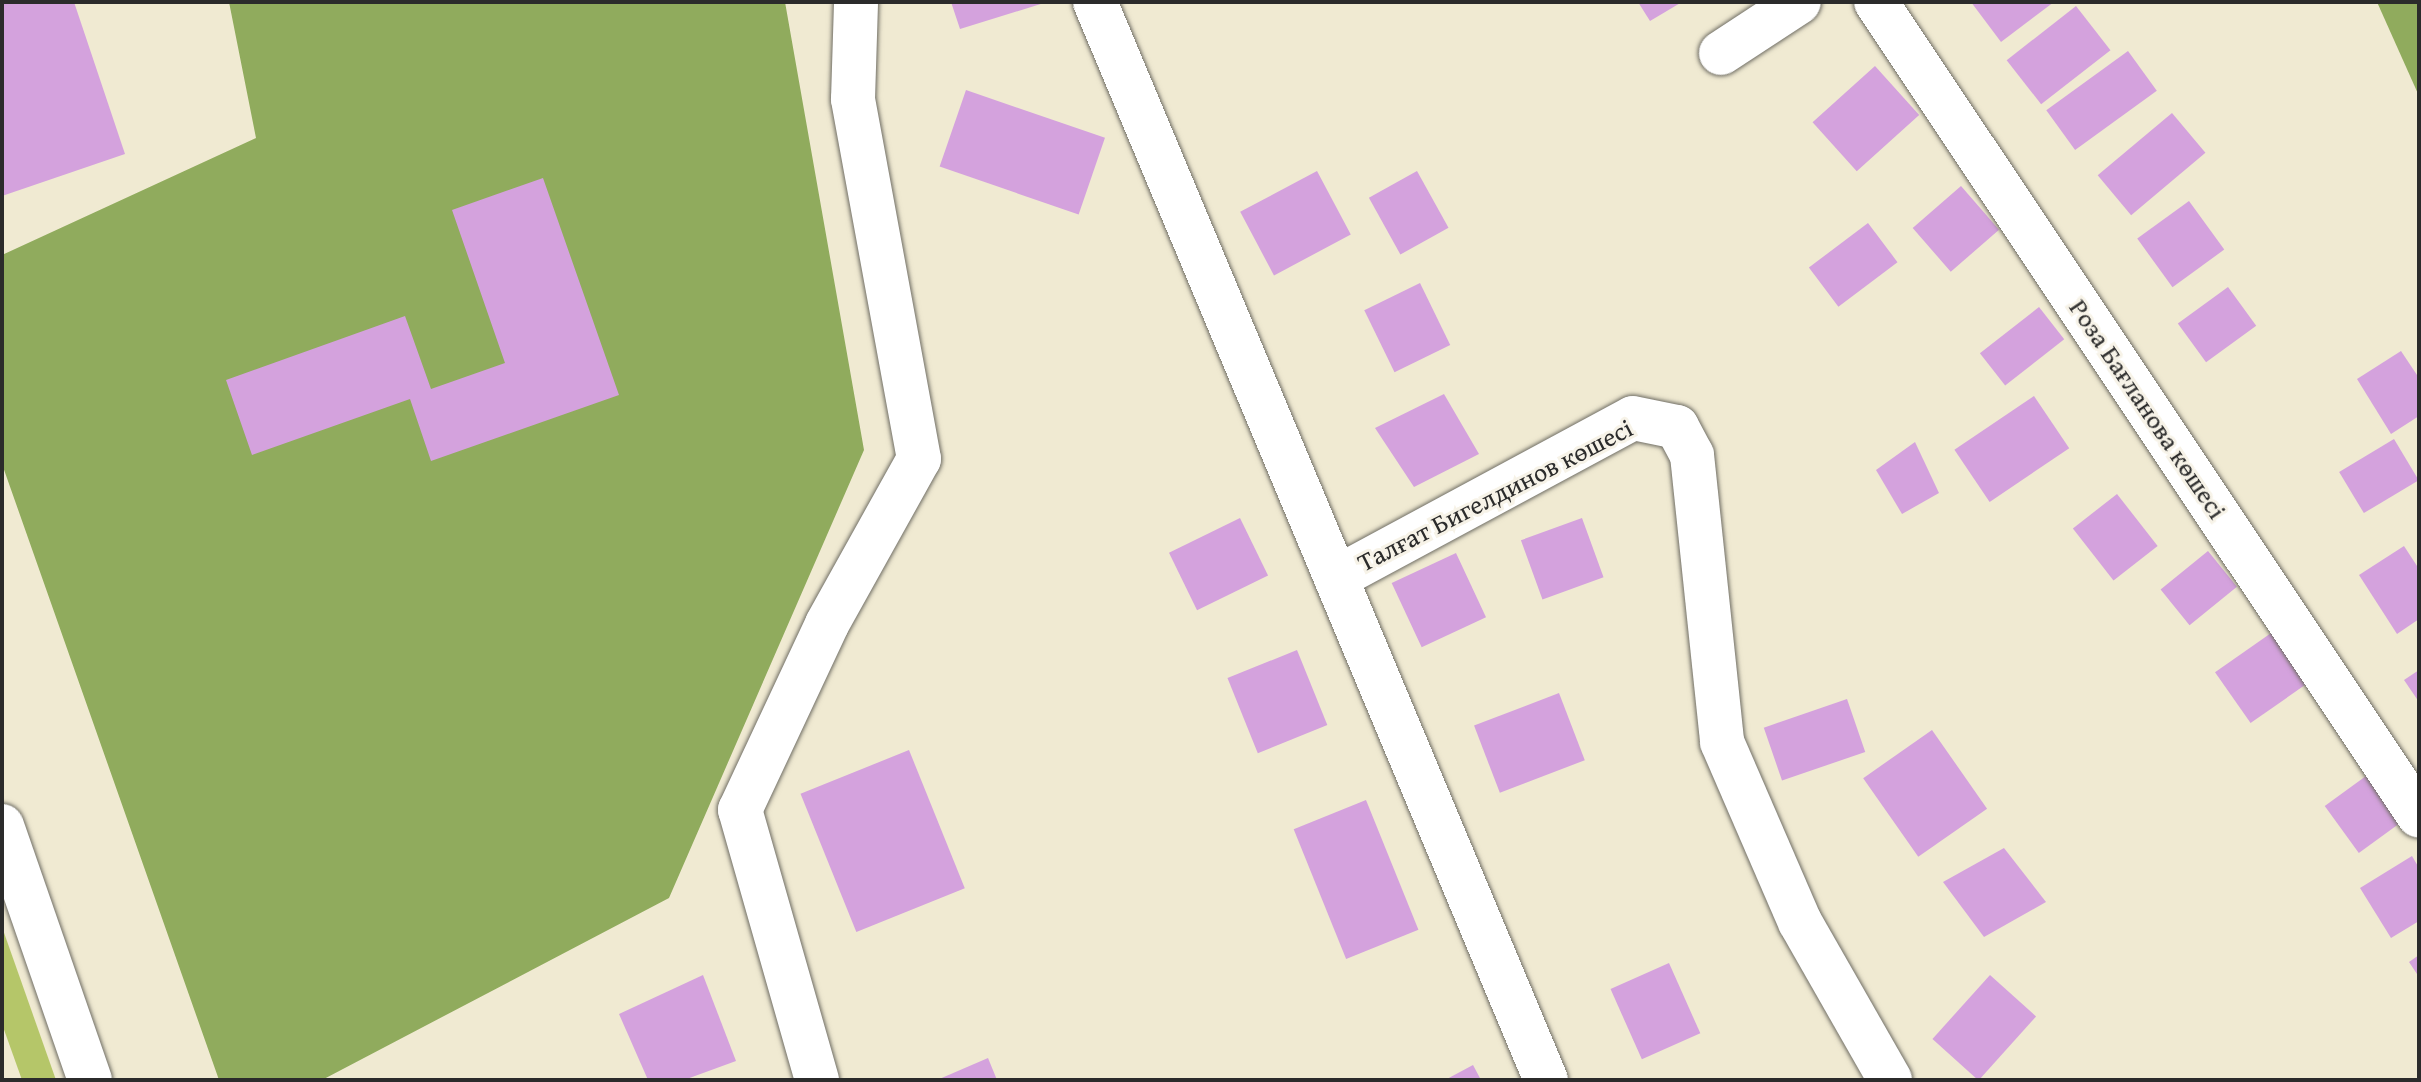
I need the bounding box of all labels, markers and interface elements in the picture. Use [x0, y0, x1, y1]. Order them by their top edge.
street label: Роза Бағланова көшесі [2063, 293, 2233, 525]
street label: Талғат Бигелдинов көшесі [1352, 412, 1638, 578]

